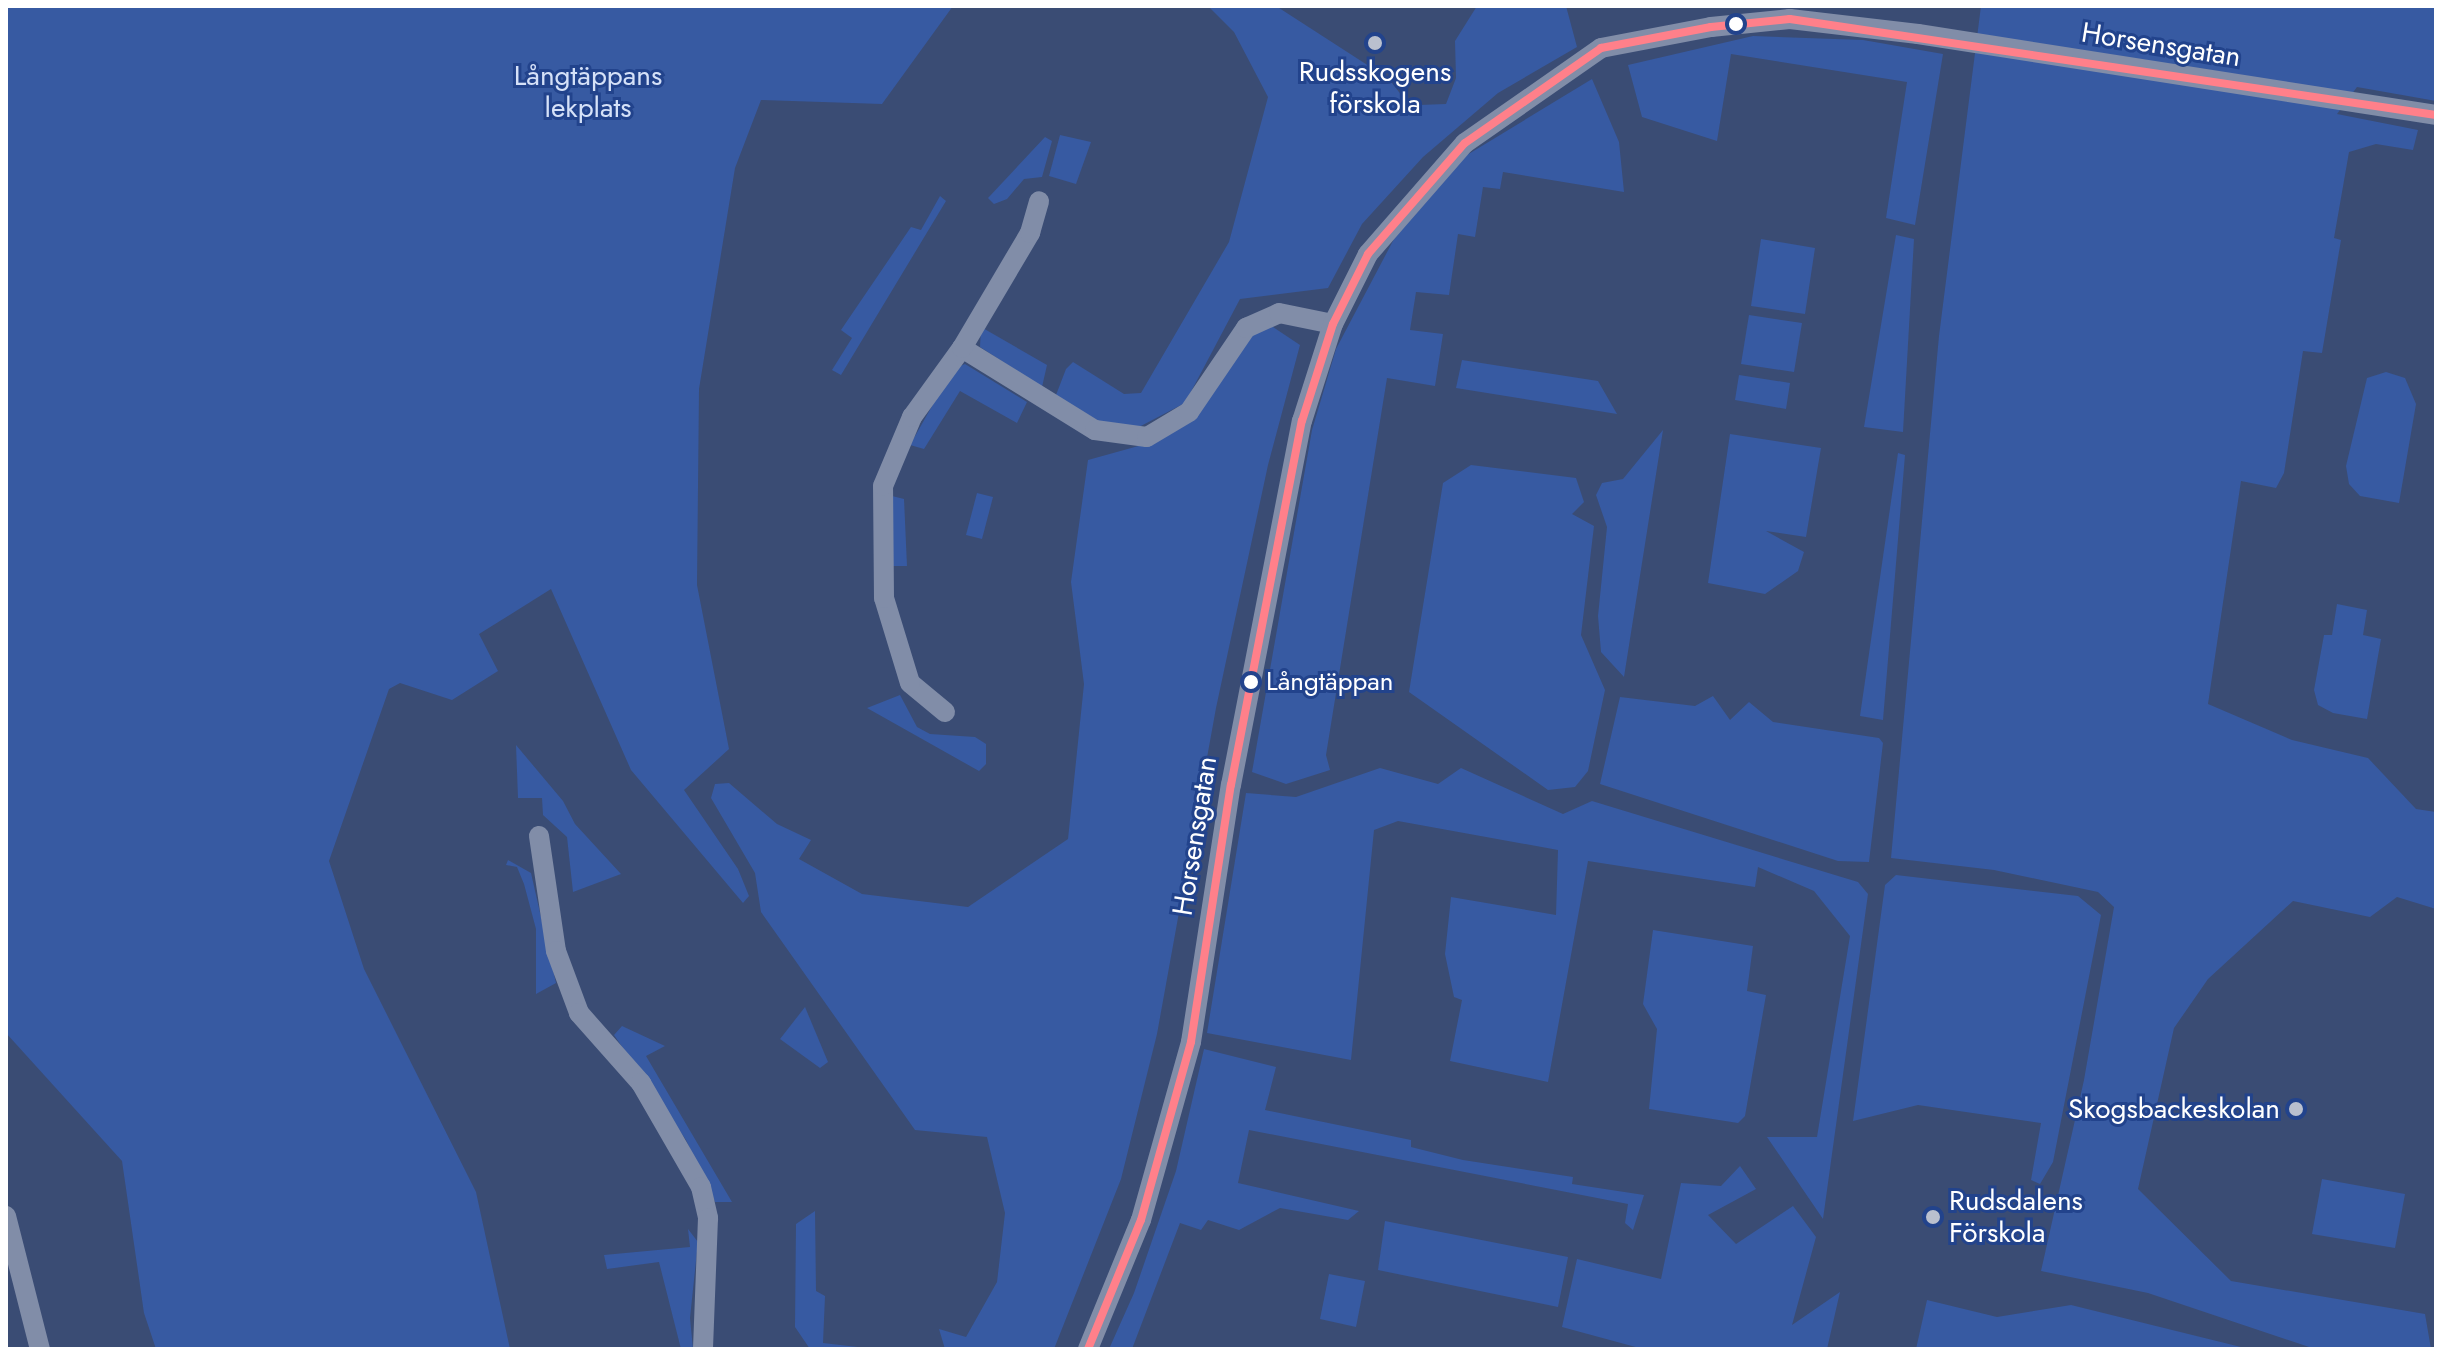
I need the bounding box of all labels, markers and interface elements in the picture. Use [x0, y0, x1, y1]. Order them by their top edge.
unlabelled marker [1728, 16, 1744, 32]
street label: Horsensgatan [2079, 16, 2243, 74]
marker: Rudsskogens förskola [1366, 34, 1384, 52]
place label: Rudsskogens förskola [1299, 55, 1451, 121]
park label: Långtäppans lekplats [514, 59, 662, 125]
place label: Långtäppan [1266, 666, 1393, 698]
marker: Långtäppan [1243, 674, 1259, 690]
street label: Horsensgatan [1166, 754, 1224, 918]
place label: Skogsbackeskolan [2068, 1092, 2280, 1126]
marker: Skogsbackeskolan [2287, 1100, 2305, 1118]
place label: Rudsdalens Förskola [1949, 1184, 2083, 1250]
marker: Rudsdalens Förskola [1924, 1208, 1942, 1226]

